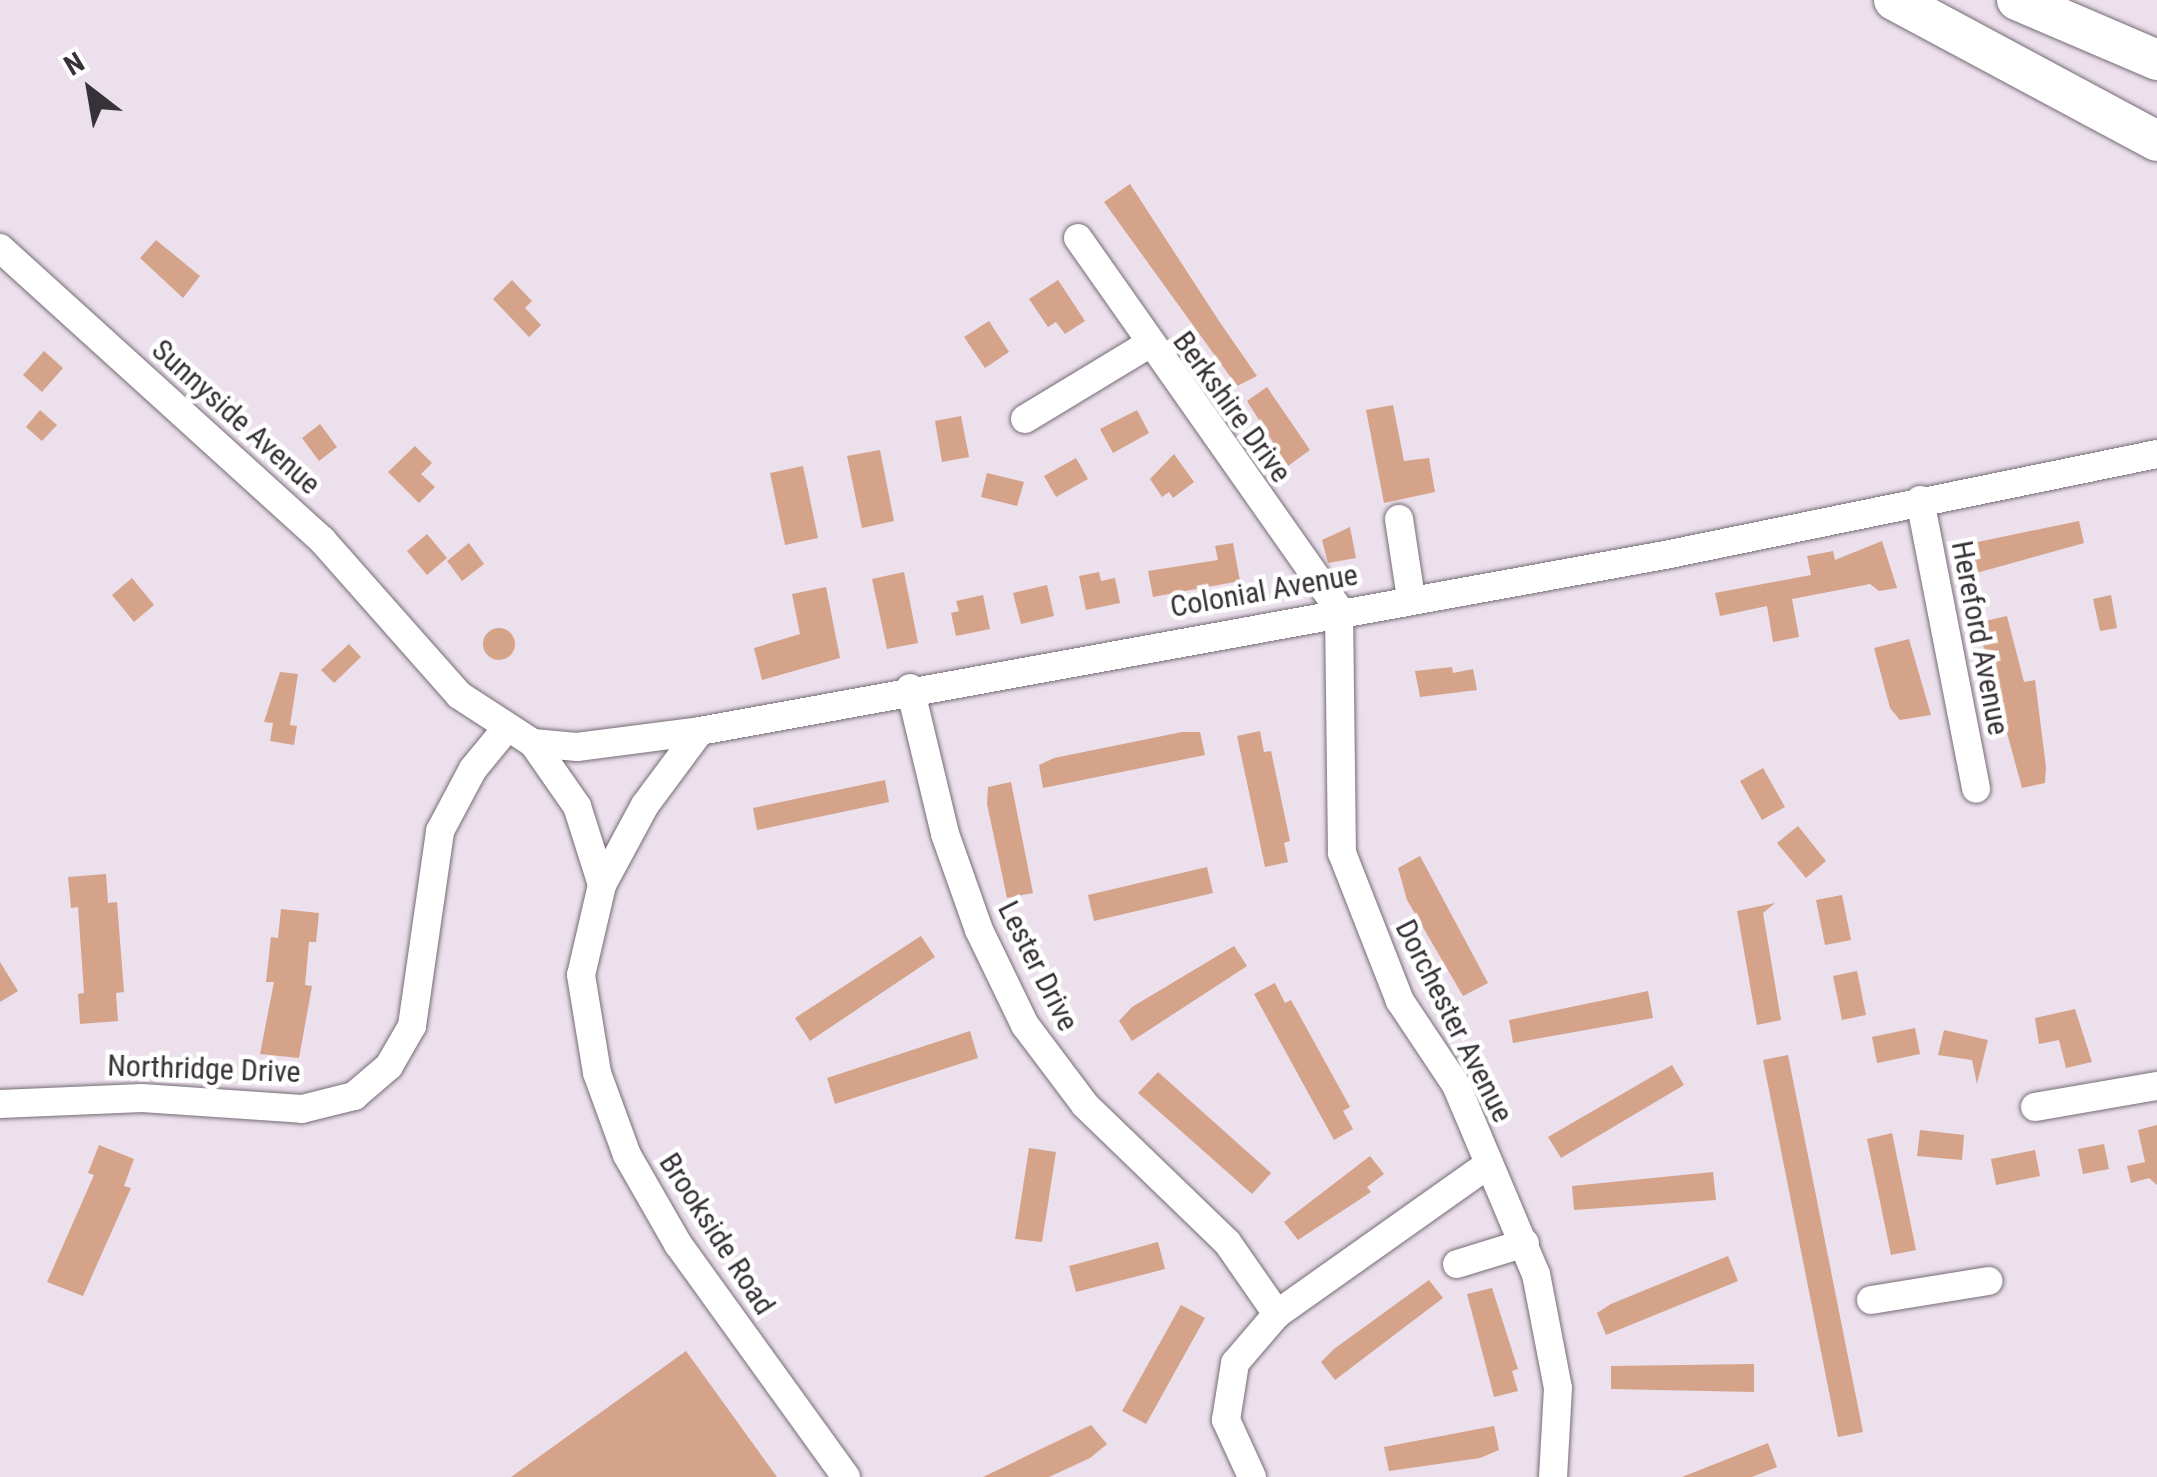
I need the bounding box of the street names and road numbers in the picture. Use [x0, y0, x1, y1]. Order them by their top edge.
street label: Berkshire Drive [1165, 324, 1299, 490]
street label: Sunnyside Avenue [144, 332, 328, 502]
street label: Hereford Avenue [1944, 538, 2016, 738]
street label: Colonial Avenue [1167, 557, 1361, 625]
street label: Lester Drive [990, 895, 1086, 1037]
street label: Dorchester Avenue [1387, 914, 1521, 1128]
street label: Northridge Drive [107, 1048, 301, 1090]
street label: Brookside Road [651, 1146, 783, 1322]

